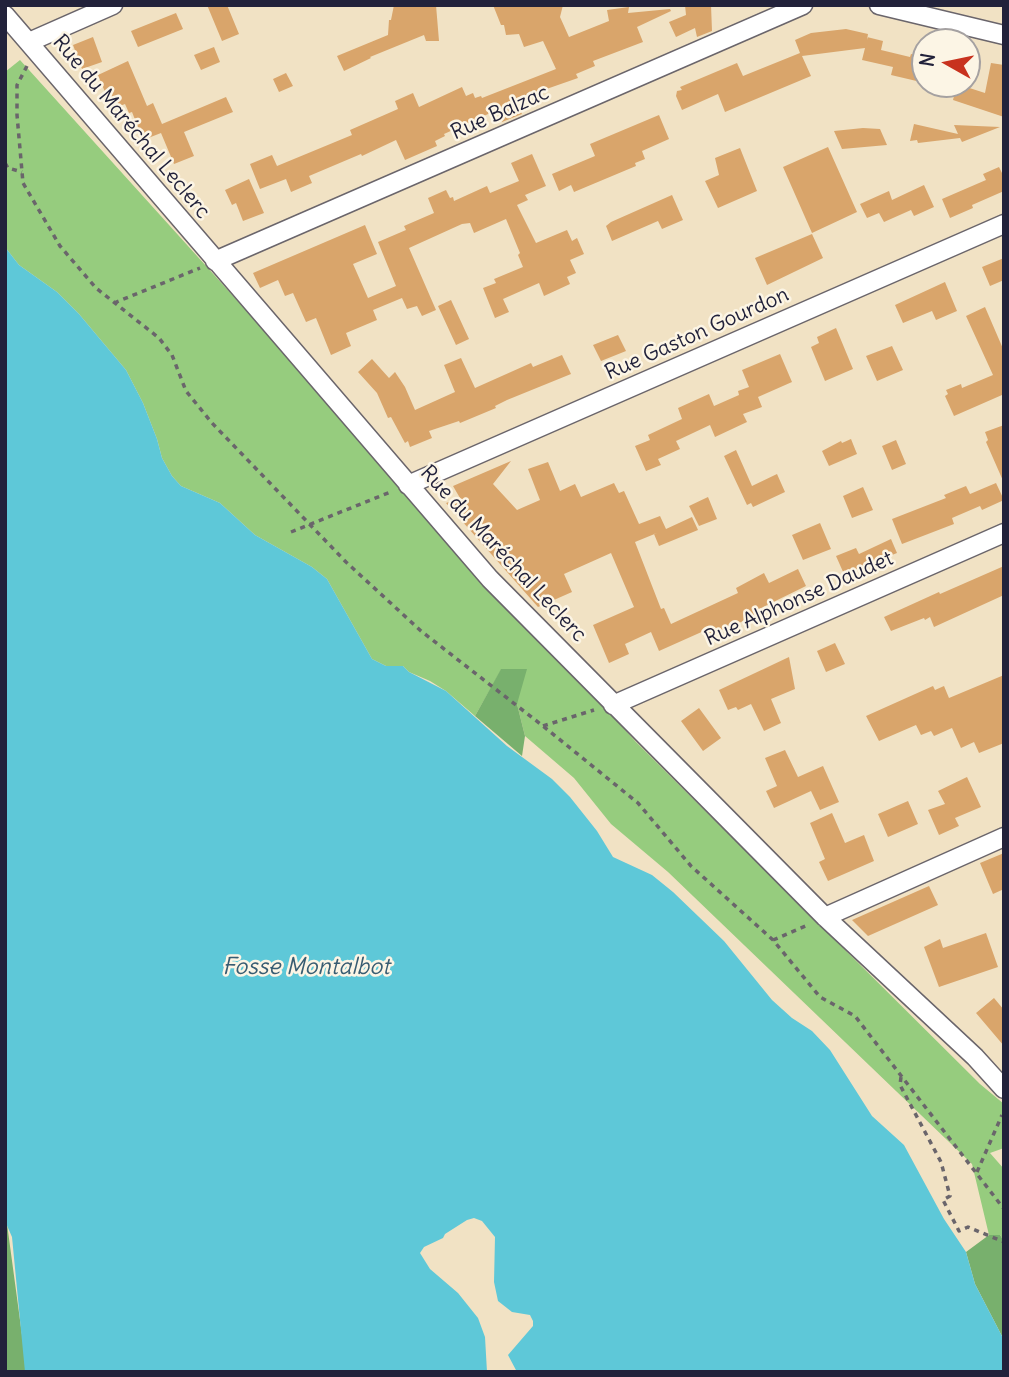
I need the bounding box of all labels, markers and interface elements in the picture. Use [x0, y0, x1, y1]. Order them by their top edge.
north arrow [911, 28, 981, 98]
street label: Rue du Maréchal Leclerc [47, 30, 215, 224]
text: N [914, 52, 940, 68]
street label: Rue Balzac [447, 80, 553, 146]
street label: Rue Gaston Gourdon [601, 282, 793, 386]
street label: Rue du Maréchal Leclerc [415, 461, 591, 647]
street label: Rue Alphonse Daudet [701, 546, 897, 652]
water label: Fosse Montalbot [222, 953, 390, 981]

